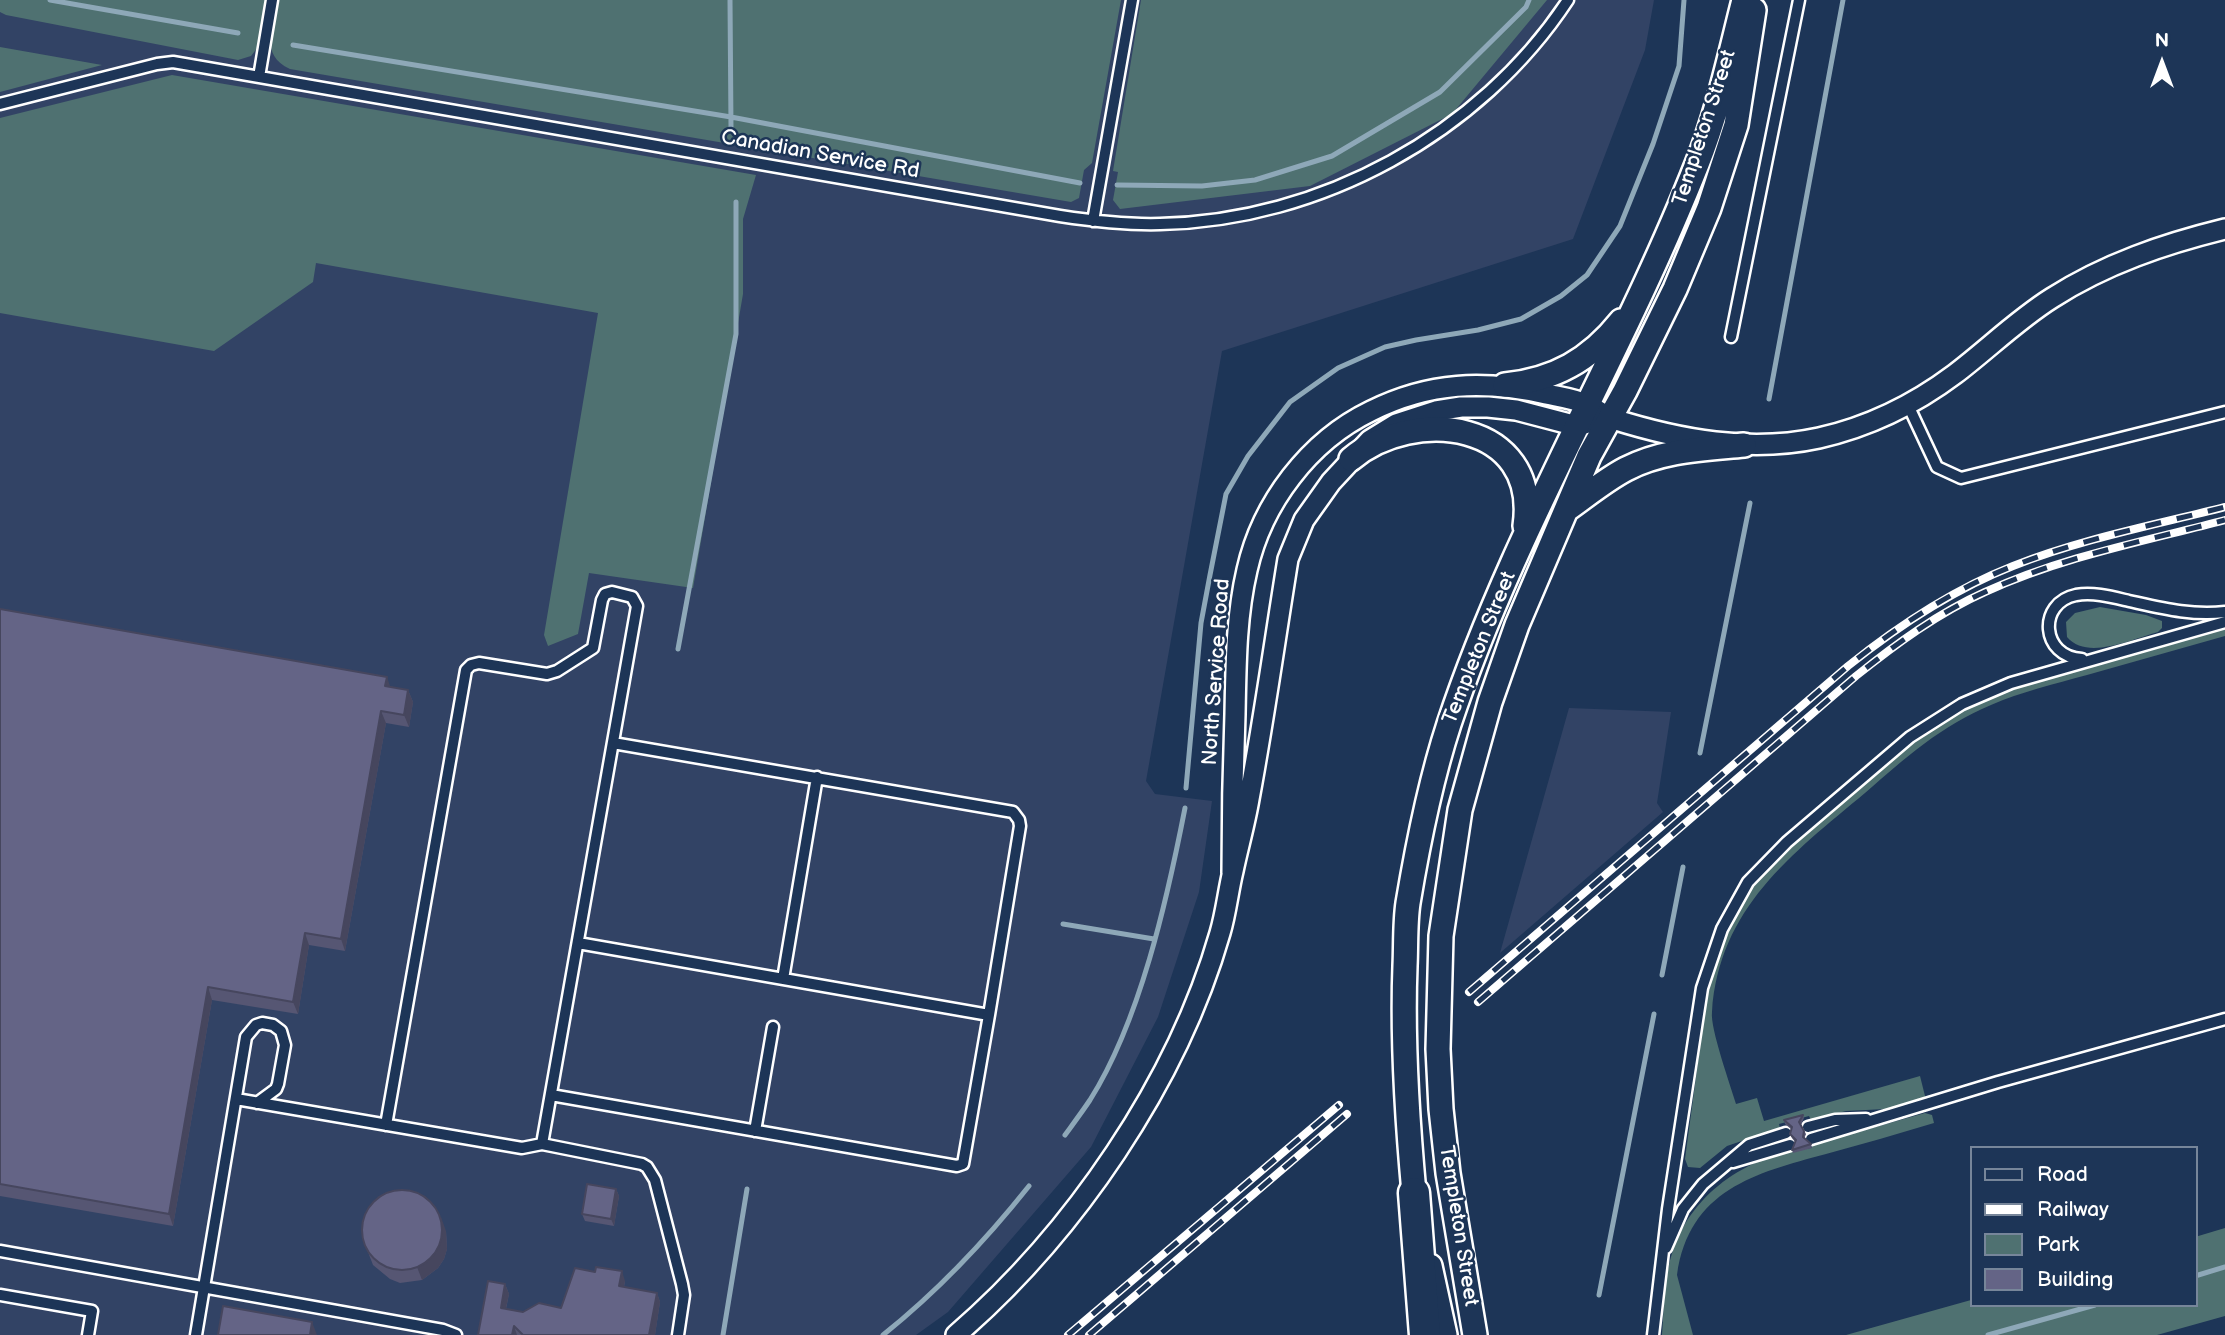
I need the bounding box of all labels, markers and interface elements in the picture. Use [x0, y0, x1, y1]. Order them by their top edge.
north arrow [2127, 28, 2197, 98]
text: N [2155, 30, 2169, 53]
street label: Templeton Street [1668, 47, 1742, 209]
street label: Canadian Service Rd [719, 125, 921, 185]
street label: Templeton Street [1438, 568, 1522, 728]
street label: North Service Road [1198, 578, 1236, 766]
street label: Templeton Street [1433, 1144, 1483, 1308]
legend [1969, 1146, 2197, 1307]
text: Road [2037, 1162, 2088, 1187]
text: Railway [2037, 1197, 2109, 1222]
text: Park [2037, 1232, 2079, 1257]
text: Building [2037, 1267, 2113, 1292]

